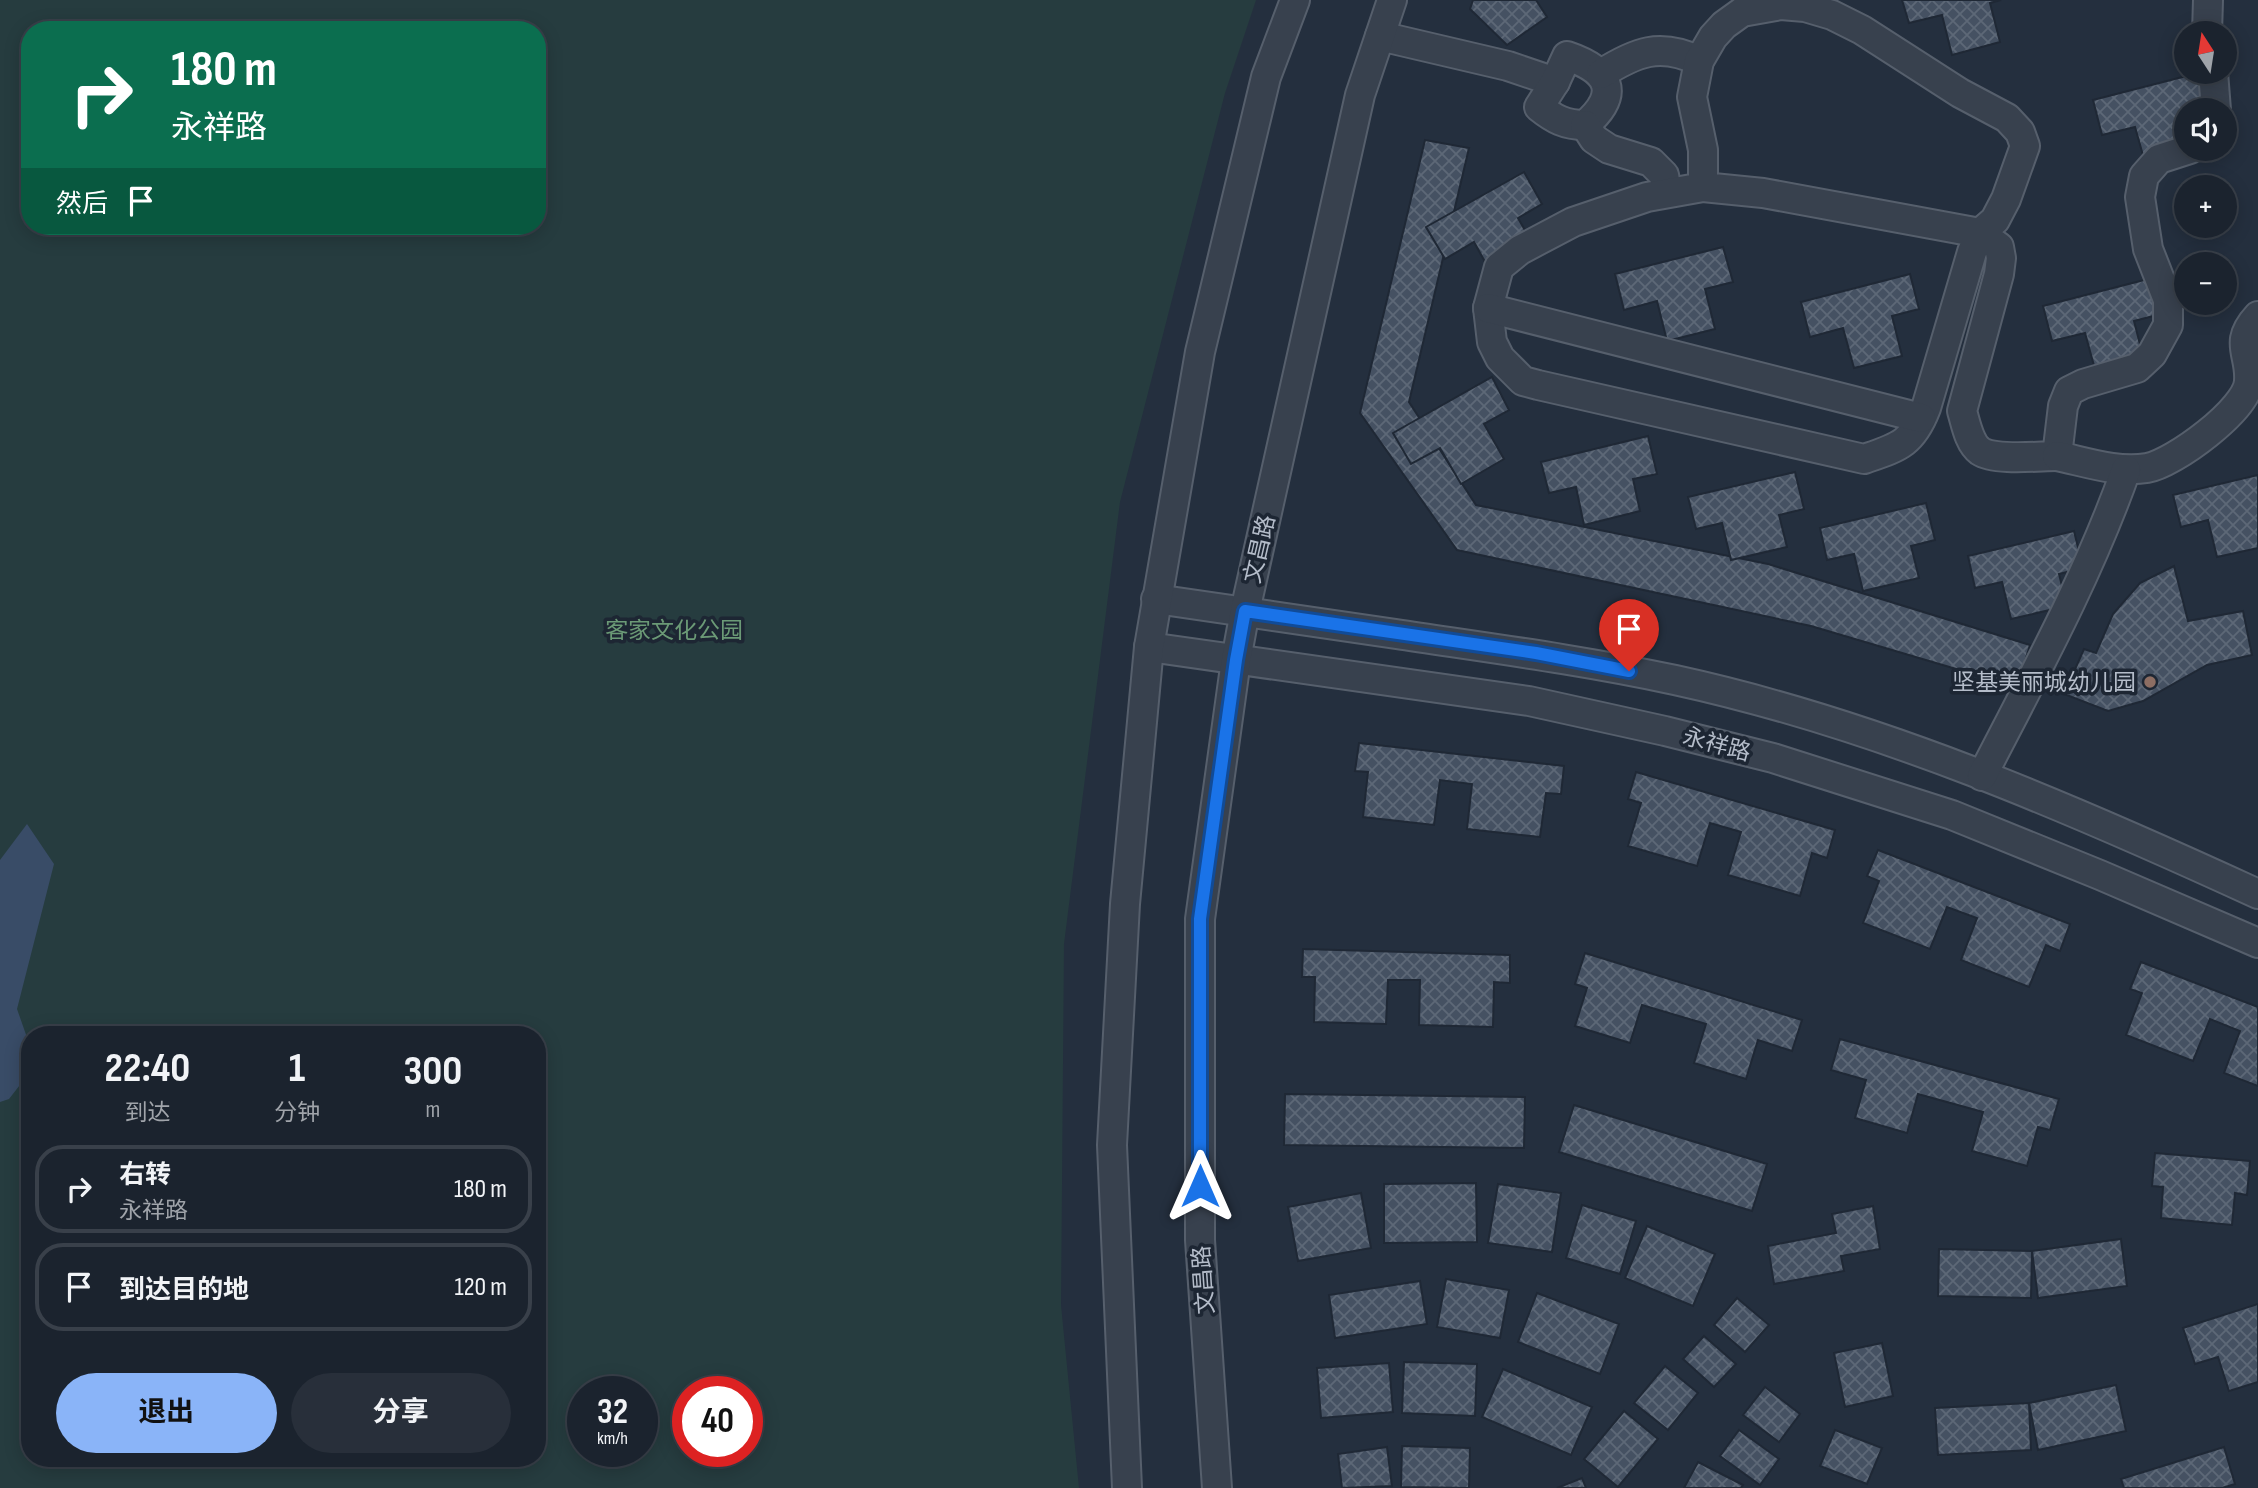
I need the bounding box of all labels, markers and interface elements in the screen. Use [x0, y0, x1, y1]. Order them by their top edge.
north arrow [2174, 21, 2236, 84]
map controls [2174, 21, 2237, 315]
text: 180 m [171, 41, 277, 100]
icon: right [56, 49, 147, 140]
button: sound [2174, 98, 2237, 161]
text: 永祥路 [171, 109, 267, 148]
button: + [2174, 175, 2237, 238]
icon: arrive [122, 182, 160, 220]
text: 然后 [56, 189, 108, 220]
button: − [2174, 252, 2237, 315]
street label: 文昌路 [1239, 512, 1281, 586]
pin [1599, 599, 1659, 671]
icon: arrive [1610, 610, 1648, 648]
park label: 客家文化公园 [605, 617, 743, 645]
place label: 坚基美丽城幼儿园 [1952, 669, 2136, 697]
marker: 坚基美丽城幼儿园 [2142, 674, 2158, 690]
street label: 永祥路 [1680, 723, 1754, 767]
text: 22:40 [105, 1043, 190, 1094]
text: 1 [289, 1043, 305, 1094]
text: 300 [404, 1046, 462, 1097]
text: m [426, 1096, 440, 1124]
text: 到达 [124, 1099, 170, 1127]
text: 分钟 [274, 1099, 320, 1127]
position arrow [1163, 1149, 1237, 1223]
text: 右转 [119, 1160, 171, 1191]
icon: right [60, 1170, 98, 1208]
text: 180 m [454, 1174, 507, 1205]
text: 永祥路 [119, 1197, 188, 1225]
street label: 文昌路 [1188, 1245, 1220, 1315]
icon: arrive [60, 1268, 98, 1306]
text: 120 m [454, 1272, 507, 1303]
text: 到达目的地 [119, 1275, 249, 1306]
button: 退出 [56, 1373, 277, 1453]
button: 分享 [291, 1373, 511, 1453]
speed limit sign: 40 [672, 1376, 763, 1467]
text: 32 [597, 1391, 628, 1434]
text: km/h [597, 1428, 628, 1449]

